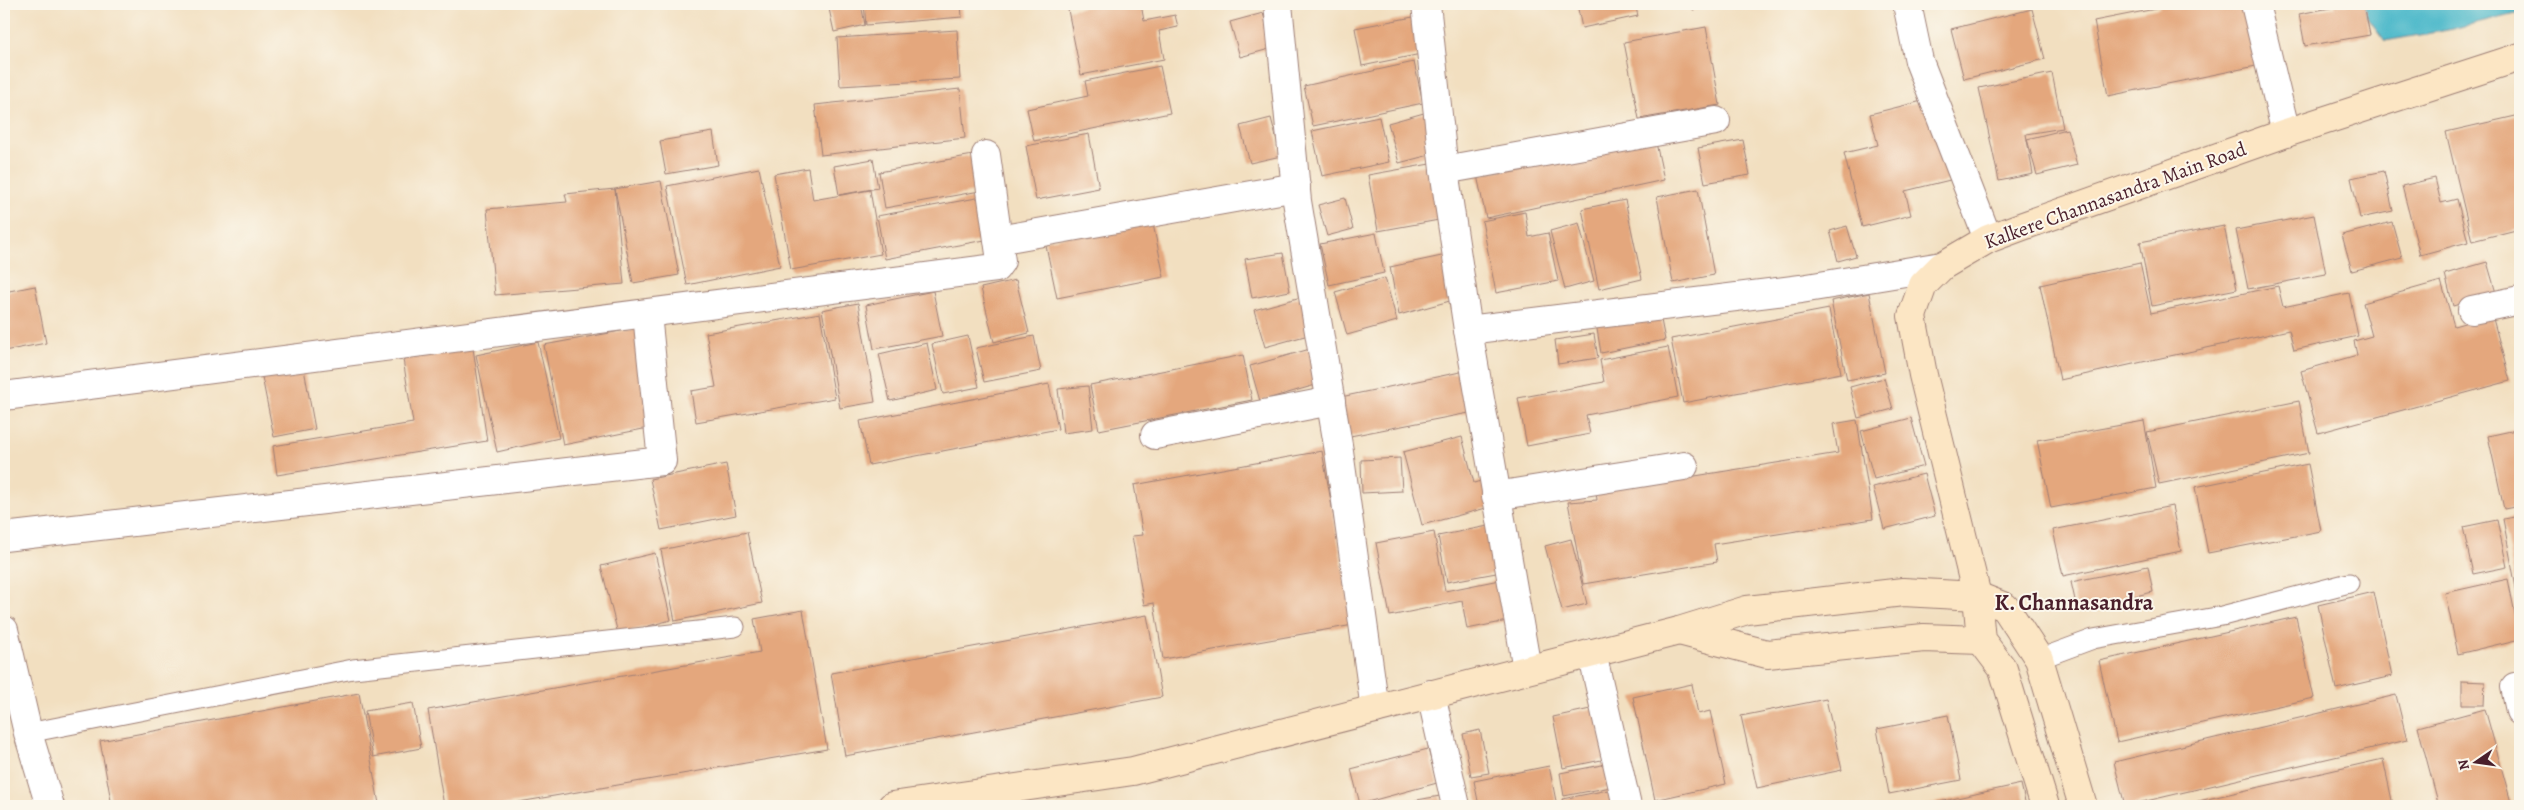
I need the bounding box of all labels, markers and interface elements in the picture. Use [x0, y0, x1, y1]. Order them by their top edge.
street label: Kalkere Channasandra Main Road [1980, 135, 2250, 256]
district label: K. Channasandra [1995, 588, 2154, 618]
north arrow [2452, 738, 2502, 788]
text: N [2453, 758, 2474, 772]

